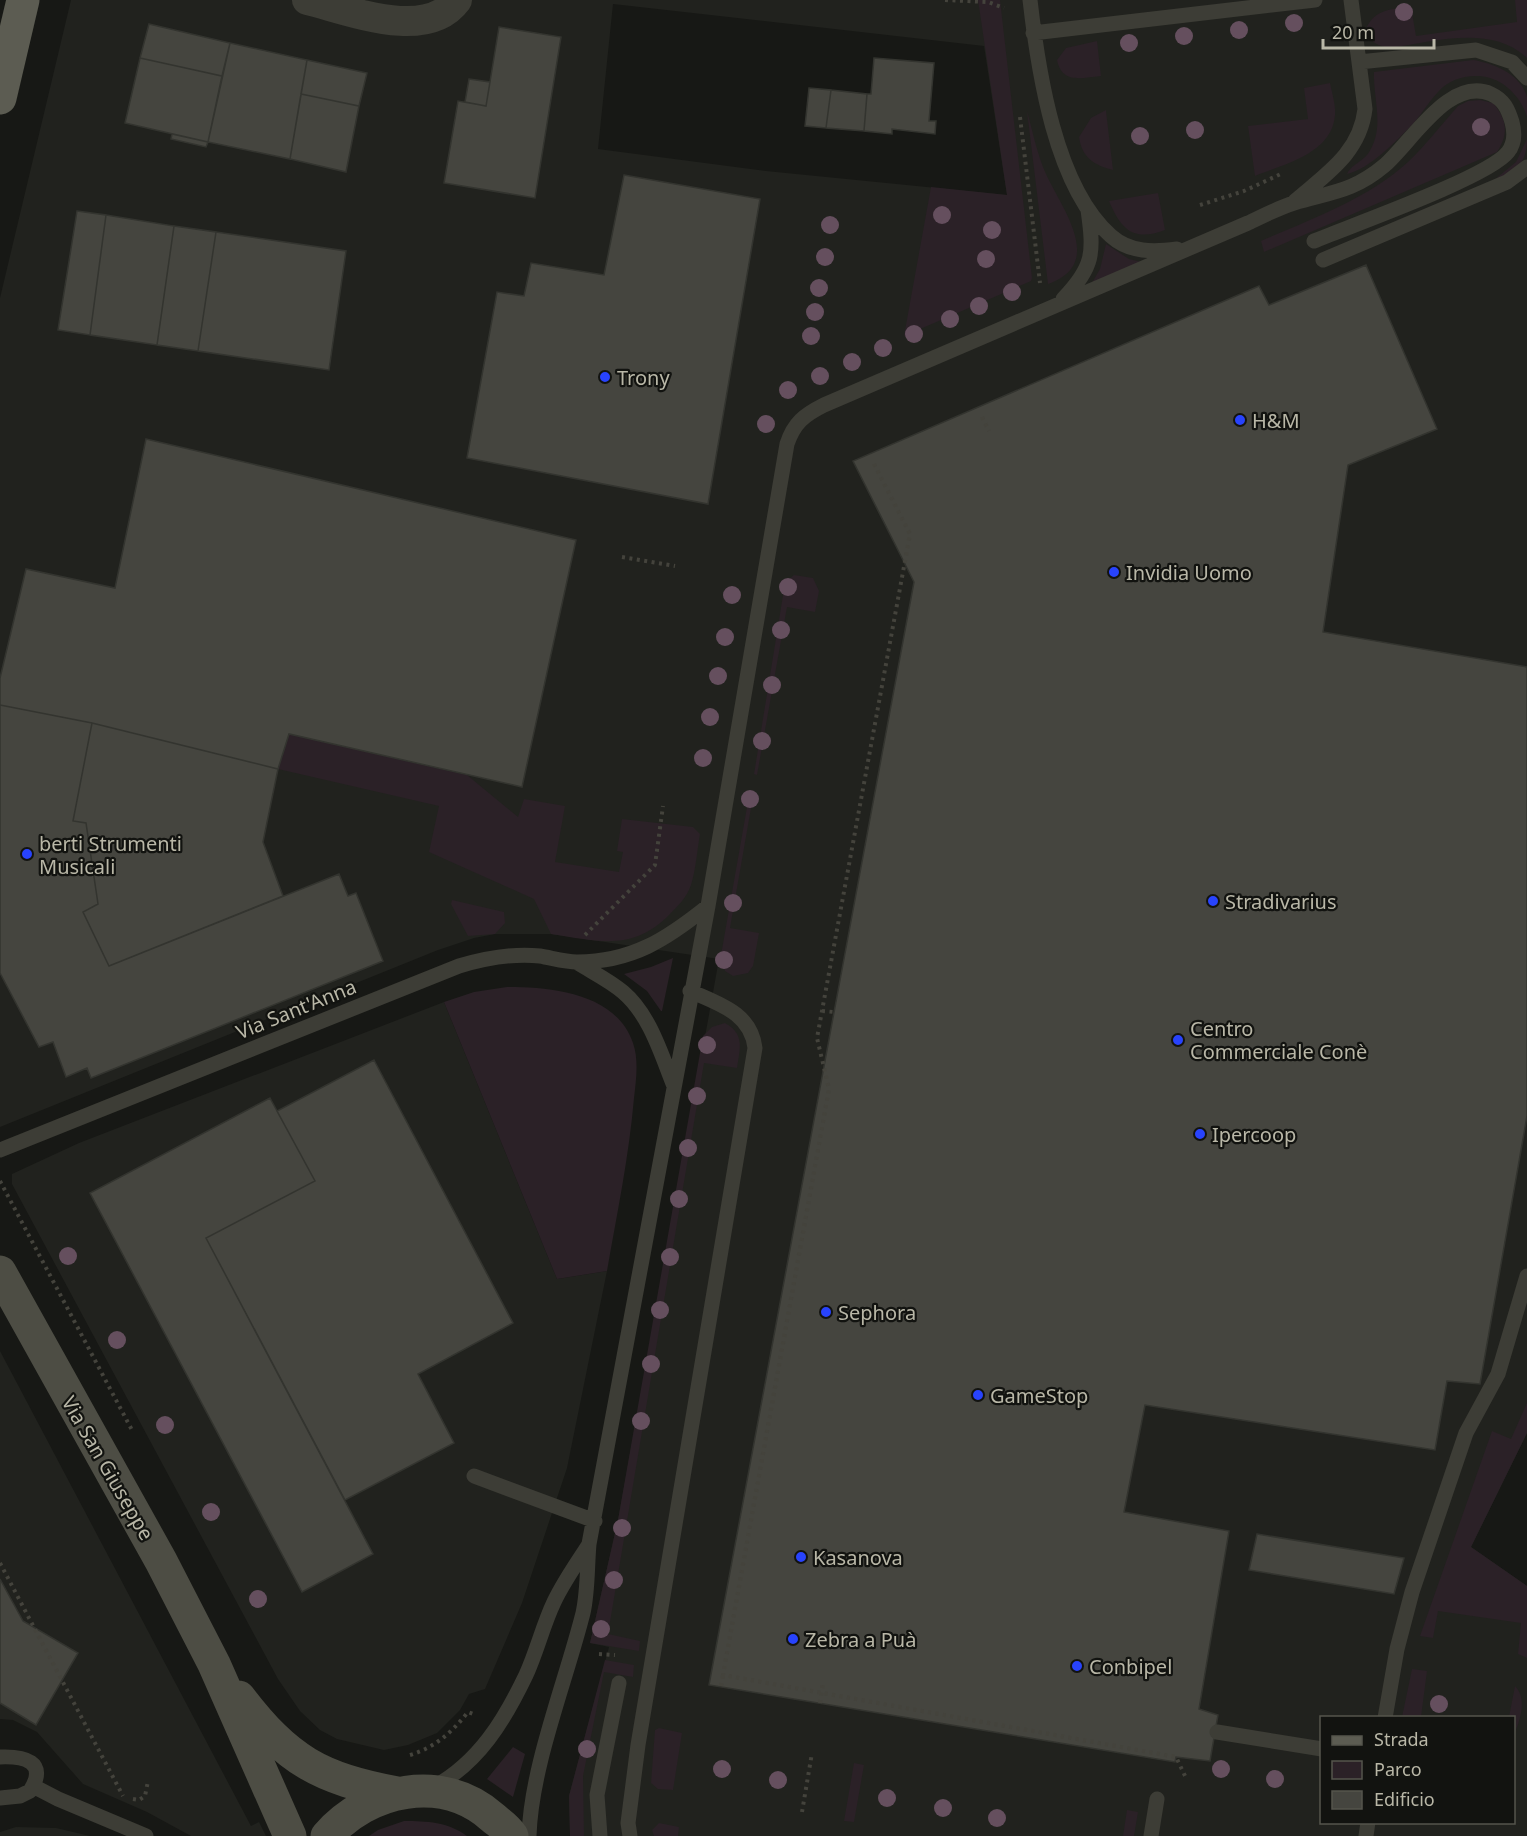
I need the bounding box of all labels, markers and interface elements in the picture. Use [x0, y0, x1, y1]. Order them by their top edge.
scale bar [1323, 12, 1434, 50]
text: 20 m [1332, 20, 1374, 44]
place label: Trony [617, 364, 670, 391]
marker: Trony [598, 370, 612, 384]
place label: H&M [1252, 407, 1300, 434]
marker: H&M [1233, 413, 1247, 427]
place label: Invidia Uomo [1126, 559, 1252, 586]
marker: Invidia Uomo [1107, 565, 1121, 579]
place label: berti Strumenti Musicali [39, 830, 182, 880]
marker: berti Strumenti Musicali [20, 847, 34, 861]
place label: Stradivarius [1225, 888, 1336, 915]
marker: Stradivarius [1206, 894, 1220, 908]
street label: Via Sant'Anna [232, 973, 360, 1045]
place label: Centro Commerciale Conè [1190, 1015, 1367, 1065]
marker: Centro Commerciale Conè [1171, 1033, 1185, 1047]
place label: Ipercoop [1212, 1121, 1296, 1148]
marker: Ipercoop [1193, 1127, 1207, 1141]
place label: Sephora [838, 1299, 916, 1326]
marker: Sephora [819, 1305, 833, 1319]
place label: GameStop [990, 1382, 1088, 1409]
marker: GameStop [971, 1388, 985, 1402]
street label: Via San Giuseppe [56, 1391, 160, 1545]
place label: Kasanova [813, 1544, 903, 1571]
marker: Kasanova [794, 1550, 808, 1564]
place label: Zebra a Puà [805, 1626, 916, 1653]
marker: Zebra a Puà [786, 1632, 800, 1646]
place label: Conbipel [1089, 1653, 1172, 1680]
marker: Conbipel [1070, 1659, 1084, 1673]
legend [1320, 1716, 1515, 1824]
text: Strada [1374, 1727, 1429, 1751]
text: Parco [1374, 1757, 1422, 1781]
text: Edificio [1374, 1787, 1435, 1811]

